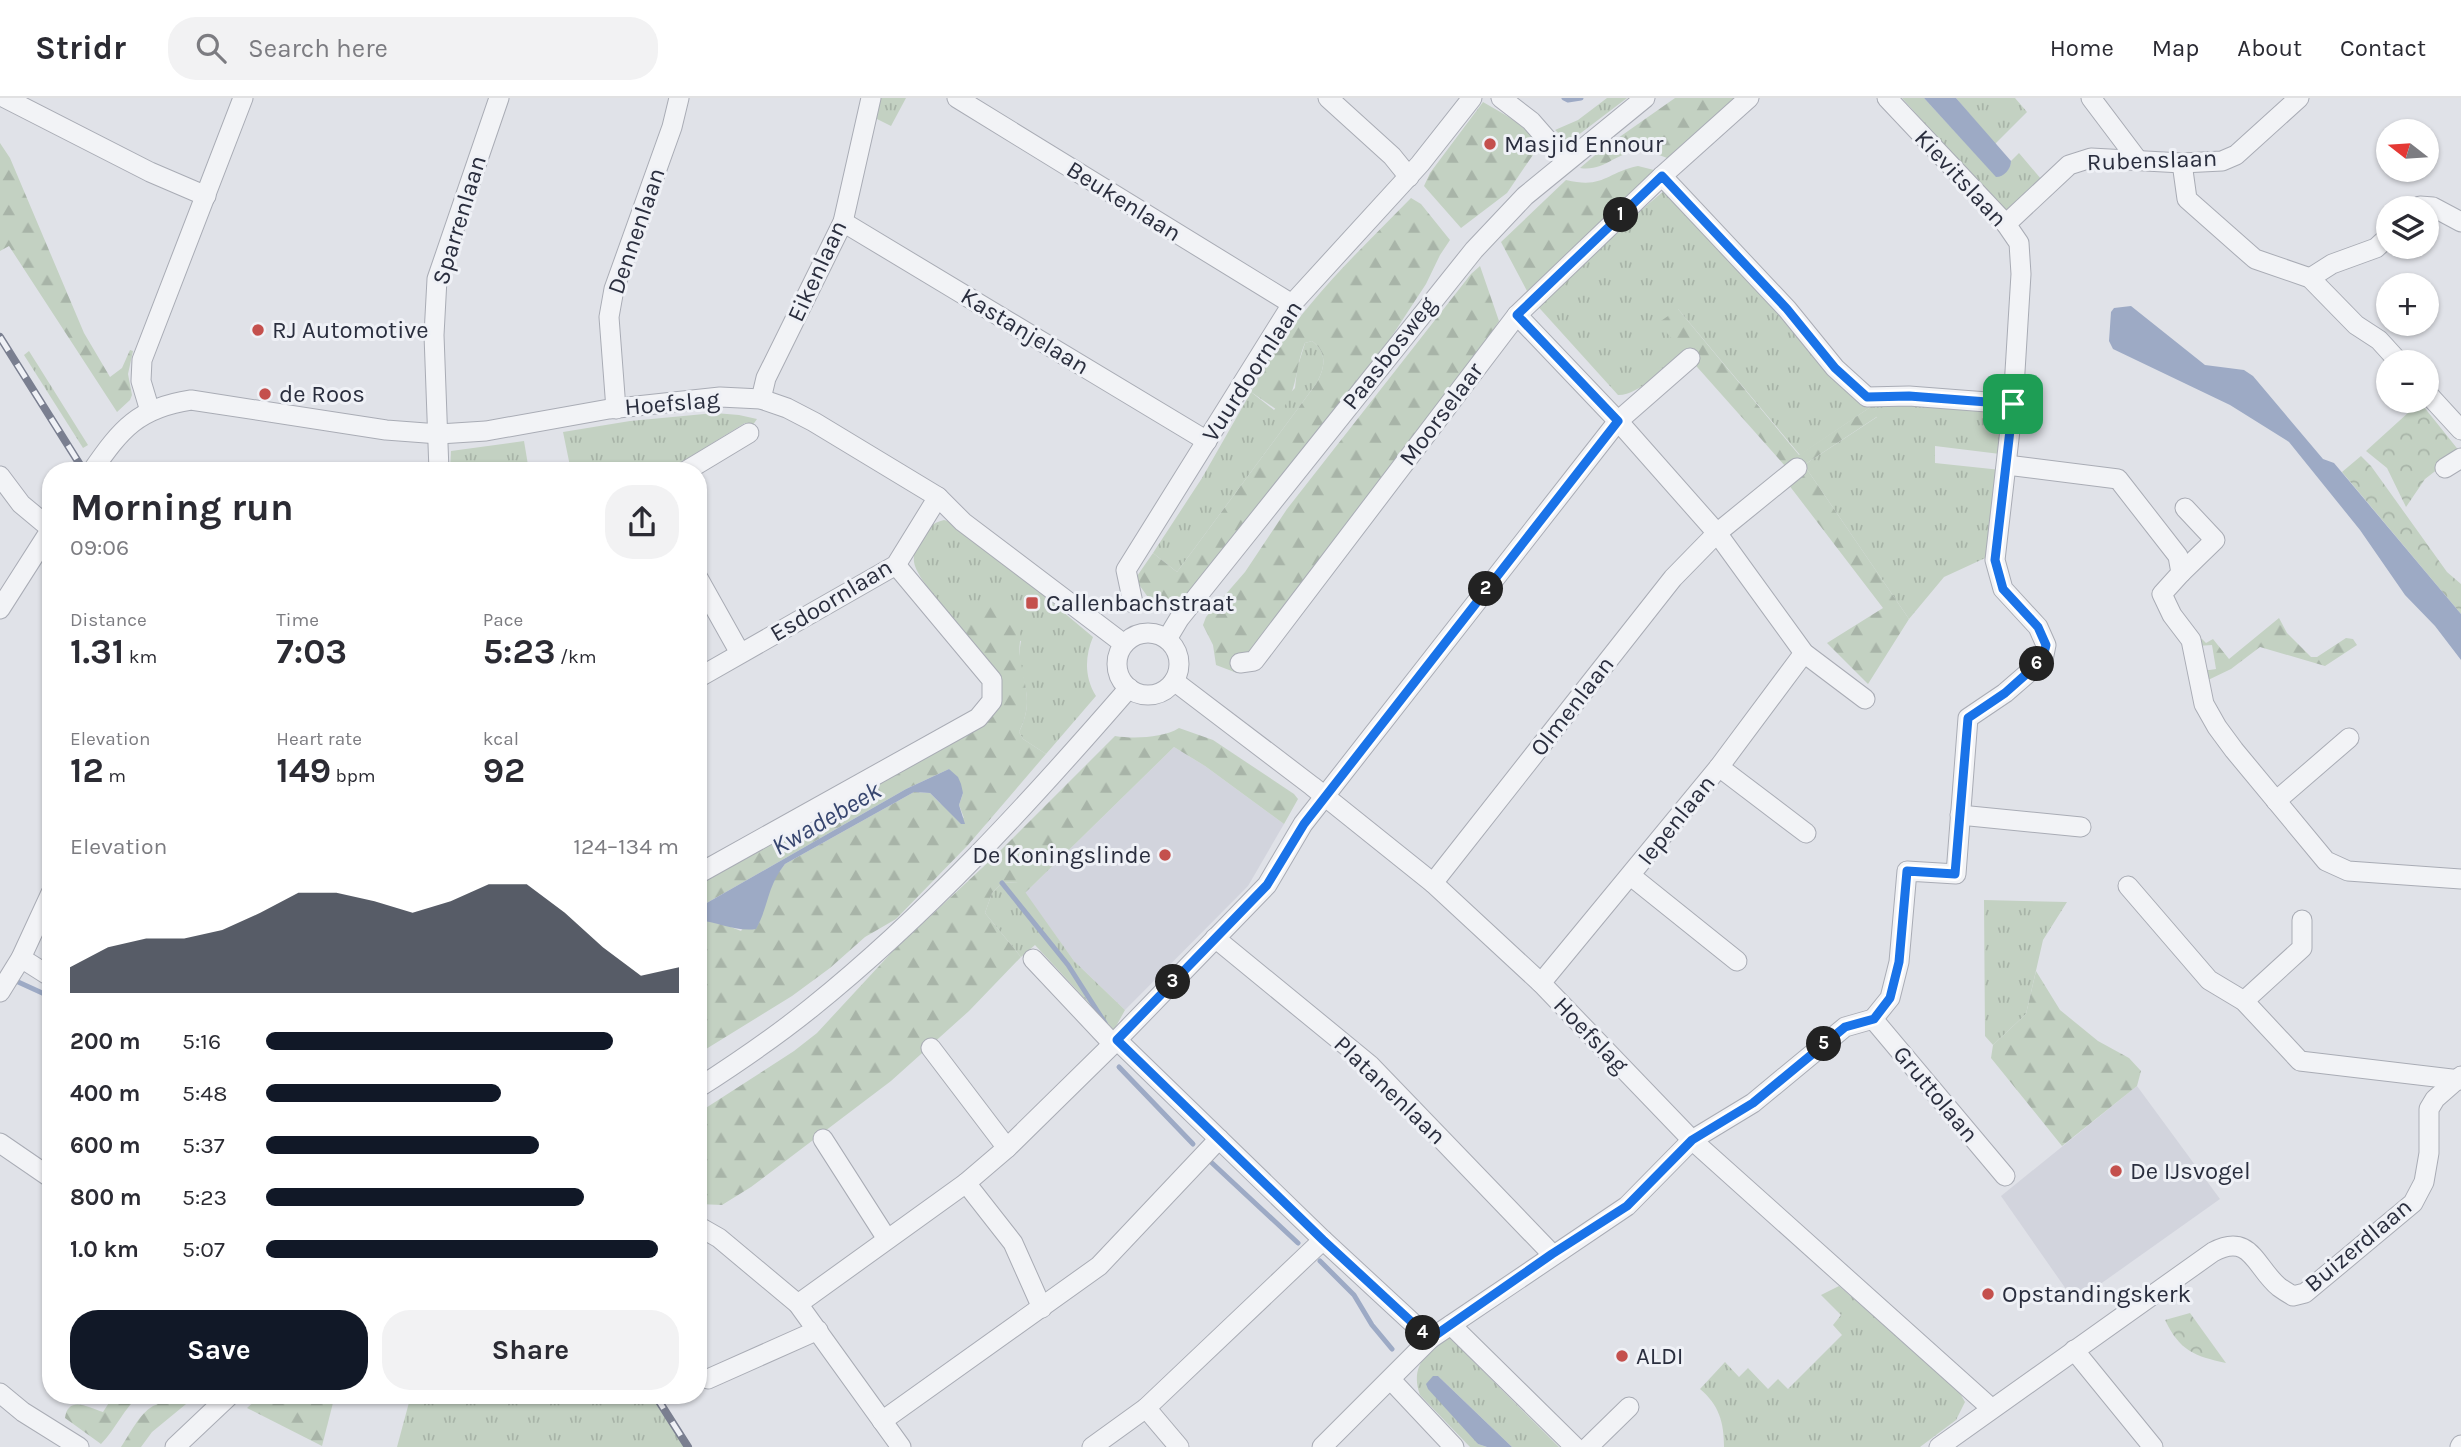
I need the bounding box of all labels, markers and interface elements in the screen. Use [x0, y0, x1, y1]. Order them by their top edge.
search box [168, 17, 658, 80]
text: Stridr [35, 29, 126, 67]
icon: search [192, 29, 230, 67]
text: Search here [248, 33, 388, 64]
text: Home [2050, 34, 2114, 62]
text: Map [2152, 34, 2199, 62]
text: About [2237, 34, 2302, 62]
text: Contact [2340, 34, 2426, 62]
north arrow [2376, 119, 2440, 182]
map controls [2376, 119, 2439, 413]
street label: Kievitslaan [1909, 124, 2013, 232]
place label: Masjid Ennour [1504, 130, 1664, 158]
marker: Masjid Ennour [1482, 136, 1498, 152]
street label: Rubenslaan [2086, 144, 2218, 176]
street label: Sparrenlaan [426, 152, 492, 288]
street label: Beukenlaan [1062, 155, 1186, 247]
street label: Dennenlaan [601, 164, 671, 298]
button: layers [2376, 196, 2439, 259]
pin: 1 [1604, 198, 1638, 232]
text: 1 [1617, 203, 1624, 225]
street label: Eikenlaan [781, 216, 853, 326]
button: + [2376, 273, 2439, 336]
street label: Kastanjelaan [956, 282, 1094, 380]
street label: Paasbosweg [1336, 291, 1442, 415]
street label: Vuurdoornlaan [1196, 295, 1308, 447]
place label: RJ Automotive [272, 316, 429, 344]
marker: RJ Automotive [250, 322, 266, 338]
button: − [2376, 350, 2439, 413]
street label: Moorselaar [1393, 357, 1489, 471]
pin [1983, 374, 2043, 434]
place label: de Roos [279, 380, 365, 408]
street label: Hoefslag [623, 385, 721, 421]
icon: arrive [1994, 385, 2032, 423]
marker: de Roos [257, 386, 273, 402]
text: Morning run [70, 485, 294, 530]
button: share [605, 485, 679, 559]
text: 09:06 [70, 534, 129, 561]
street label: Esdoornlaan [765, 553, 897, 647]
pin: 2 [1468, 572, 1504, 606]
text: 2 [1480, 577, 1491, 599]
place label: Callenbachstraat [1046, 589, 1234, 617]
marker: Callenbachstraat [1024, 595, 1040, 611]
text: Distance [70, 609, 147, 631]
text: Time [276, 609, 319, 631]
text: Pace [483, 609, 523, 631]
text: 1.31 [70, 631, 124, 672]
text: 7:03 [276, 631, 347, 672]
text: 5:23 [483, 631, 555, 672]
text: km [124, 646, 157, 668]
text: /km [555, 646, 597, 668]
pin: 6 [2020, 646, 2054, 682]
street label: Olmenlaan [1524, 650, 1620, 762]
text: 6 [2031, 652, 2042, 674]
text: Elevation [70, 728, 150, 750]
text: Heart rate [276, 728, 362, 750]
text: kcal [483, 728, 519, 750]
text: 12 [70, 750, 104, 791]
text: 149 [276, 750, 331, 791]
text: 92 [483, 750, 525, 791]
text: m [104, 765, 126, 787]
text: bpm [331, 765, 376, 787]
street label: Iepenlaan [1631, 769, 1721, 871]
water label: Kwadebeek [766, 774, 887, 862]
text: Elevation [70, 833, 167, 860]
text: 124–134 m [573, 833, 679, 860]
place label: De Koningslinde [972, 841, 1151, 869]
marker: De Koningslinde [1157, 847, 1173, 863]
pin: 3 [1156, 964, 1190, 1000]
text: 3 [1167, 970, 1178, 992]
street label: Hoefslag [1548, 991, 1634, 1079]
pin: 5 [1806, 1026, 1842, 1062]
text: 200 m [70, 1028, 141, 1055]
text: 5:16 [182, 1028, 221, 1055]
street label: Platanenlaan [1328, 1030, 1452, 1150]
text: 5 [1818, 1032, 1829, 1054]
street label: Gruttolaan [1888, 1040, 1984, 1148]
text: 400 m [70, 1080, 140, 1107]
text: 5:48 [182, 1080, 227, 1107]
text: 600 m [70, 1132, 141, 1159]
text: 5:37 [182, 1132, 225, 1159]
place label: De IJsvogel [2130, 1157, 2251, 1185]
marker: De IJsvogel [2108, 1163, 2124, 1179]
text: 800 m [70, 1184, 142, 1211]
text: 5:23 [182, 1184, 227, 1211]
street label: Buizerdlaan [2299, 1192, 2417, 1298]
text: 1.0 km [70, 1236, 139, 1263]
text: 5:07 [182, 1236, 225, 1263]
place label: Opstandingskerk [2002, 1280, 2191, 1308]
marker: Opstandingskerk [1980, 1286, 1996, 1302]
button: Save [70, 1310, 368, 1390]
button: Share [382, 1310, 679, 1390]
pin: 4 [1406, 1316, 1440, 1350]
text: 4 [1417, 1321, 1428, 1343]
place label: ALDI [1636, 1342, 1684, 1370]
marker: ALDI [1614, 1348, 1630, 1364]

